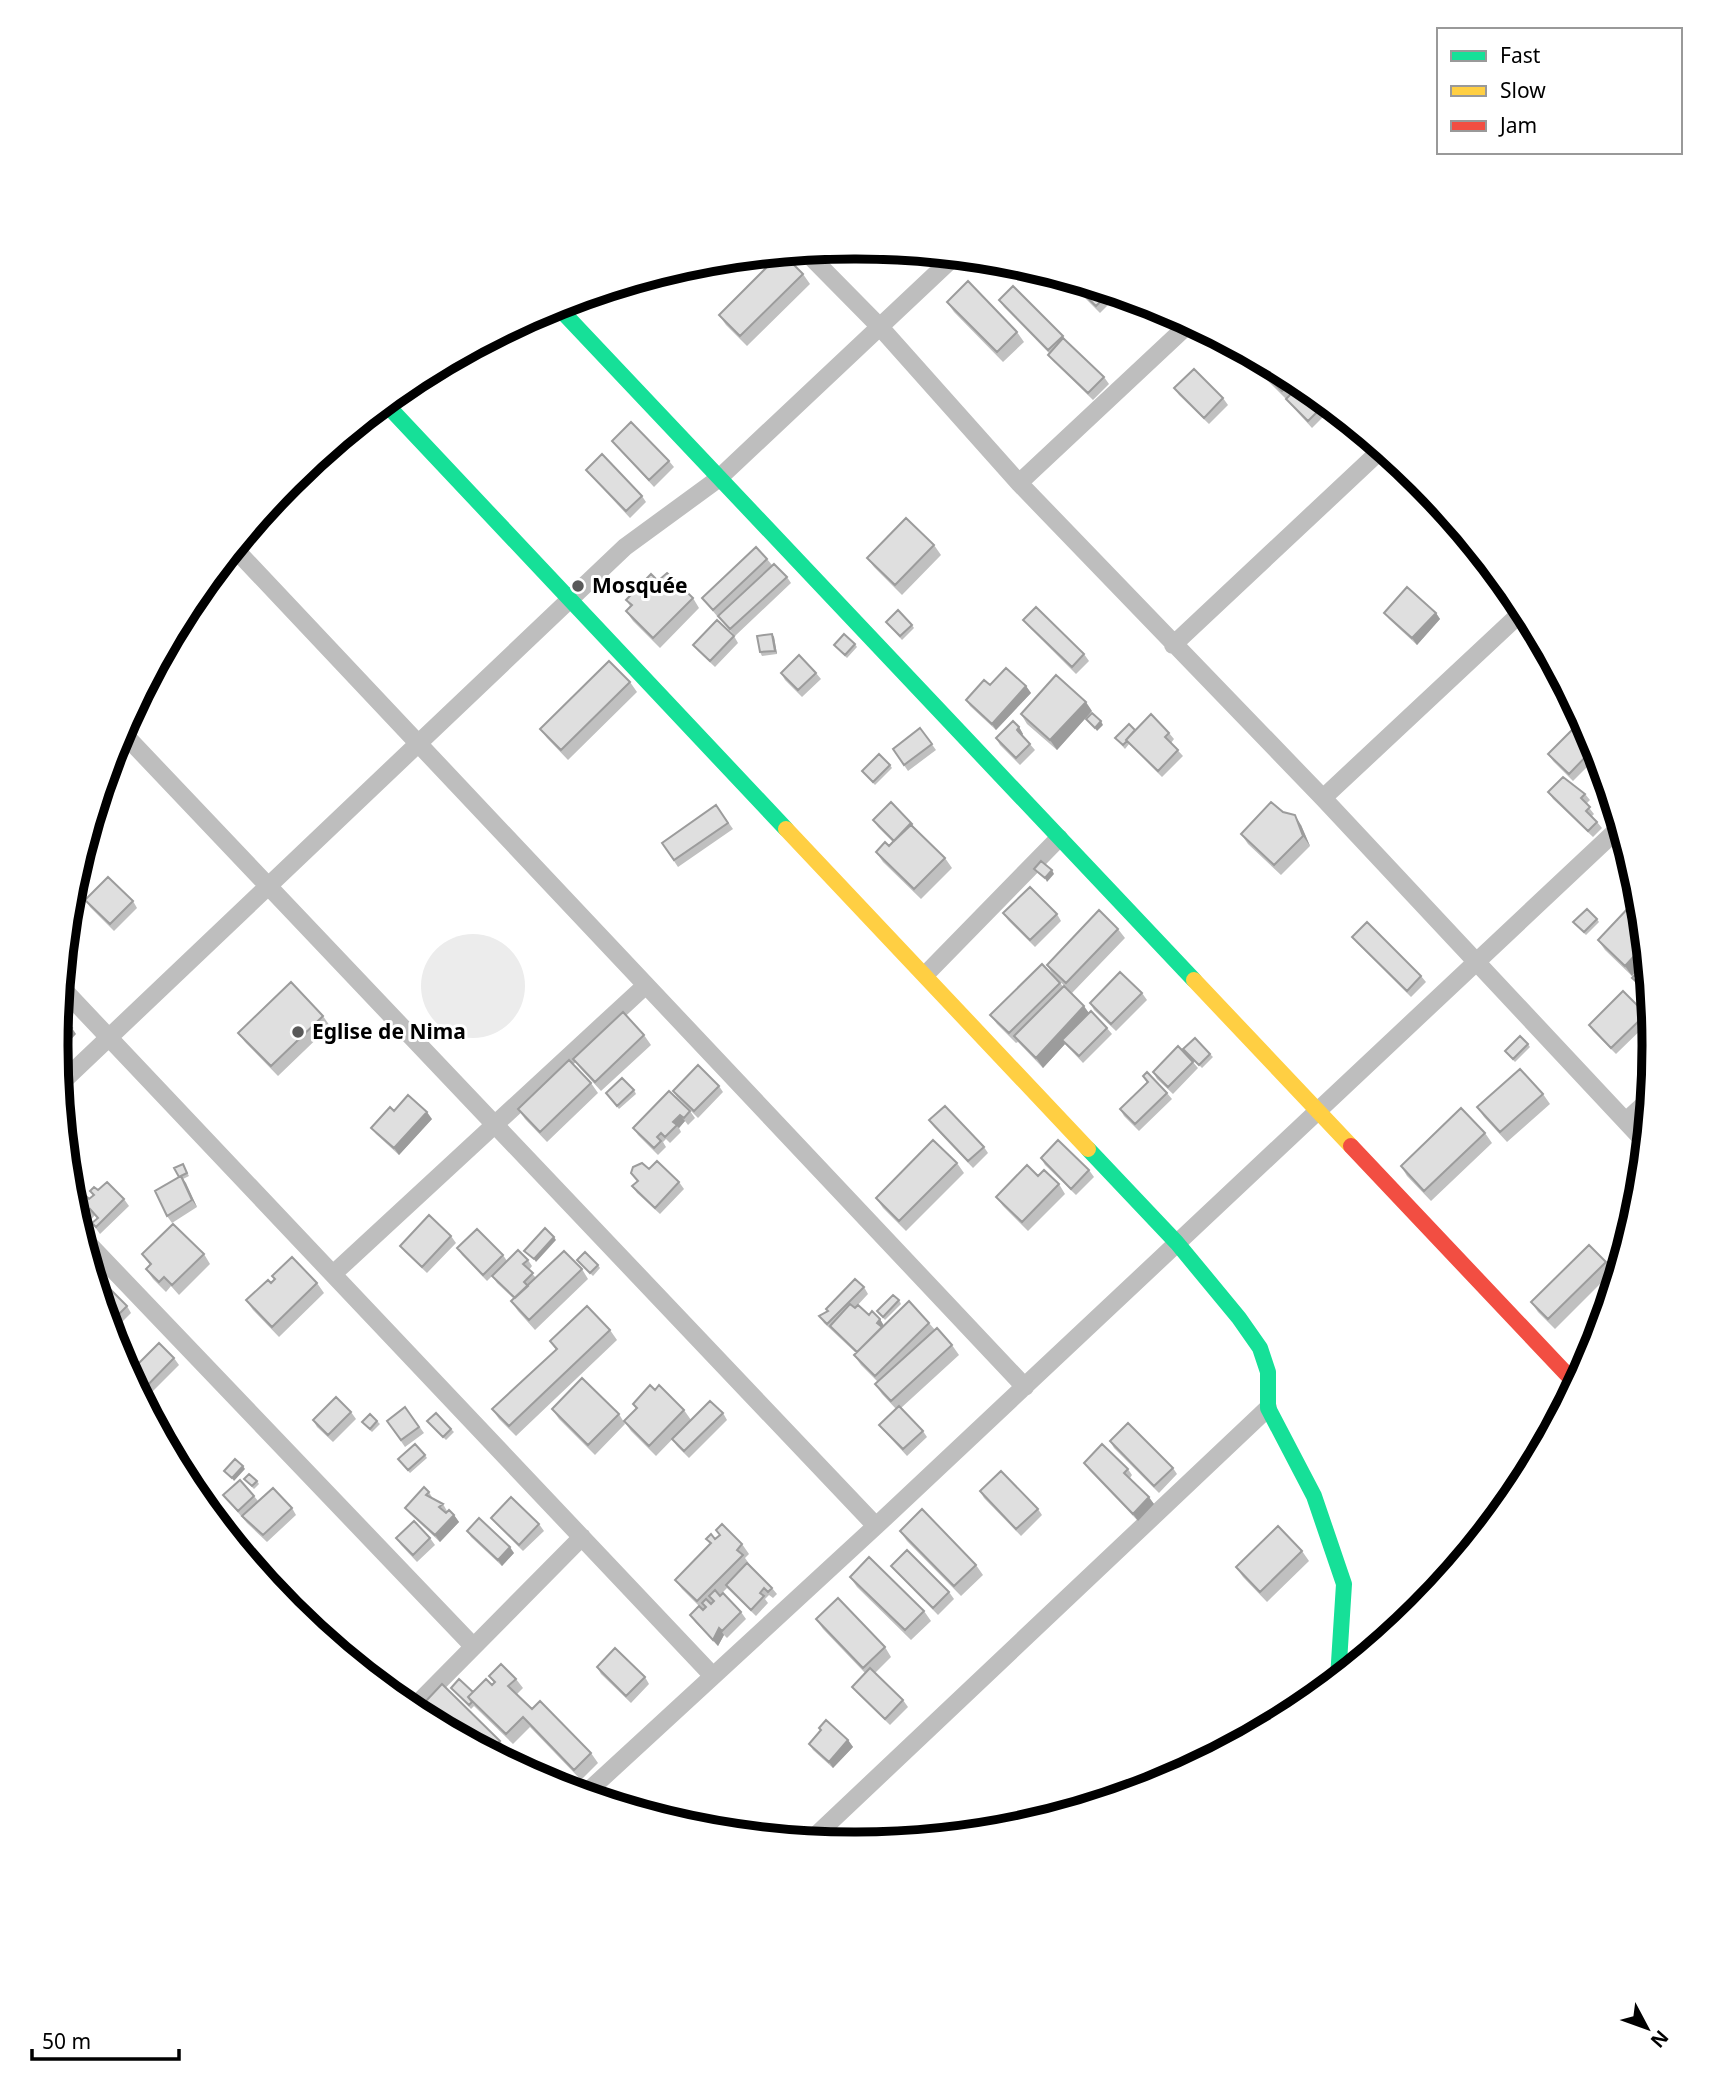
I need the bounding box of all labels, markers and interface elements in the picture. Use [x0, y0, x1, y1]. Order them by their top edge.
legend [1437, 28, 1682, 154]
text: Fast [1500, 41, 1541, 69]
text: Slow [1500, 76, 1546, 104]
text: Jam [1498, 111, 1537, 139]
place label: Mosquée [592, 571, 687, 599]
marker: Mosquée [570, 578, 586, 594]
place label: Eglise de Nima [312, 1017, 466, 1045]
marker: Eglise de Nima [290, 1024, 306, 1040]
north arrow [1612, 1993, 1682, 2063]
scale bar [32, 2018, 178, 2062]
text: N [1645, 2025, 1675, 2054]
text: 50 m [42, 2027, 91, 2055]

